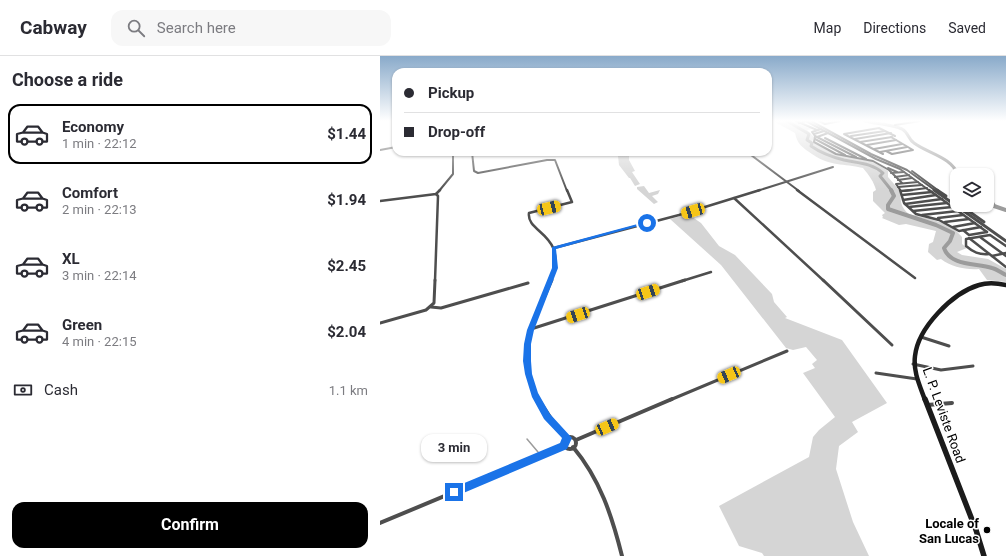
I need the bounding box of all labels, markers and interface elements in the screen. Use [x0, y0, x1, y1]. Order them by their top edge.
search box [111, 10, 391, 46]
text: Cabway [20, 16, 87, 39]
icon: search [125, 17, 147, 39]
text: Search here [157, 19, 236, 37]
text: Map [814, 20, 841, 36]
text: Directions [863, 20, 926, 36]
text: Saved [948, 20, 986, 36]
text: Choose a ride [12, 69, 123, 90]
text: Pickup [428, 84, 474, 102]
icon: car [14, 116, 50, 152]
text: Economy [62, 118, 124, 136]
text: Drop-off [428, 123, 485, 141]
text: $1.44 [327, 125, 366, 143]
text: 1 min · 22:12 [62, 136, 137, 151]
map controls [950, 168, 994, 212]
button: layers [950, 168, 994, 212]
icon: car [14, 182, 50, 218]
text: Comfort [62, 184, 118, 202]
text: $1.94 [327, 191, 366, 209]
car [536, 199, 562, 217]
text: 2 min · 22:13 [62, 202, 137, 217]
car [680, 202, 706, 220]
route start [638, 214, 656, 232]
icon: car [14, 248, 50, 284]
text: XL [62, 250, 80, 268]
text: $2.45 [327, 257, 366, 275]
text: 3 min · 22:14 [62, 268, 137, 283]
car [635, 283, 661, 301]
car [565, 306, 591, 324]
icon: car [14, 314, 50, 350]
text: Green [62, 316, 102, 334]
text: $2.04 [327, 323, 366, 341]
text: 4 min · 22:15 [62, 334, 137, 349]
car [716, 365, 742, 385]
street label: L. P. Leviste Road [920, 365, 968, 465]
icon: cash [12, 379, 34, 401]
text: Cash [44, 381, 78, 399]
text: 1.1 km [329, 383, 368, 398]
car [594, 417, 620, 437]
callout: 3 min [421, 434, 487, 462]
text: 3 min [438, 440, 470, 455]
route end [445, 483, 463, 501]
button: Confirm [12, 502, 368, 548]
place label: Locale of San Lucas [919, 516, 979, 546]
marker: Locale of San Lucas [982, 525, 992, 535]

